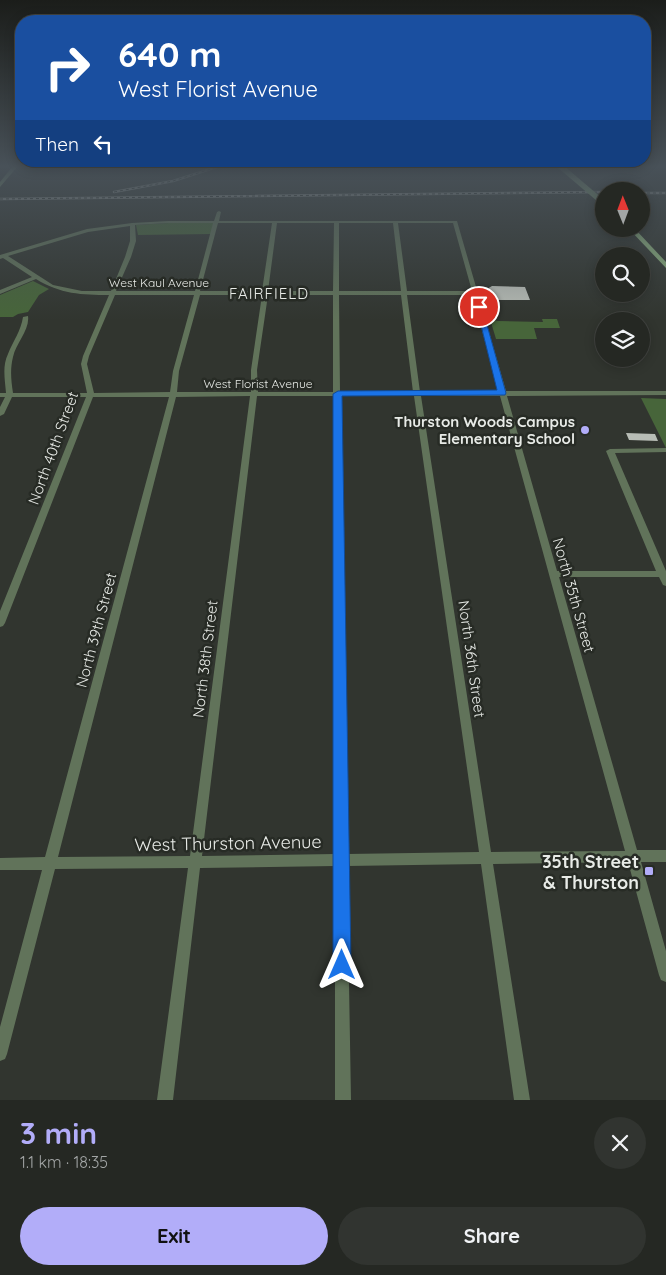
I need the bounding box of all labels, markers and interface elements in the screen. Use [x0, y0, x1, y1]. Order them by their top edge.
text: 640 m [118, 32, 222, 76]
icon: right [35, 35, 100, 100]
text: West Florist Avenue [118, 75, 318, 103]
icon: left [89, 130, 117, 158]
text: Then [35, 132, 79, 156]
north arrow [595, 182, 650, 238]
map controls [595, 182, 650, 367]
button: search [595, 247, 650, 302]
street label: West Kaul Avenue [109, 275, 209, 290]
district label: FAIRFIELD [229, 284, 309, 303]
pin [458, 286, 500, 328]
icon: arrive [465, 293, 493, 321]
button: layers [595, 312, 650, 367]
street label: West Florist Avenue [203, 376, 313, 391]
street label: North 40th Street [24, 389, 82, 507]
place label: Thurston Woods Campus Elementary School [394, 412, 575, 448]
marker: Thurston Woods Campus Elementary School [579, 424, 591, 436]
street label: North 35th Street [549, 536, 599, 654]
street label: North 39th Street [72, 570, 120, 690]
street label: North 38th Street [188, 599, 222, 719]
street label: North 36th Street [454, 599, 490, 719]
street label: West Thurston Avenue [134, 830, 322, 856]
place label: 35th Street & Thurston [542, 850, 639, 894]
marker: 35th Street & Thurston [643, 865, 655, 877]
position arrow [315, 938, 367, 990]
text: 3 min [20, 1114, 97, 1152]
button: close [594, 1117, 646, 1169]
text: 1.1 km · 18:35 [20, 1152, 108, 1172]
button: Exit [20, 1207, 328, 1265]
button: Share [338, 1207, 646, 1265]

